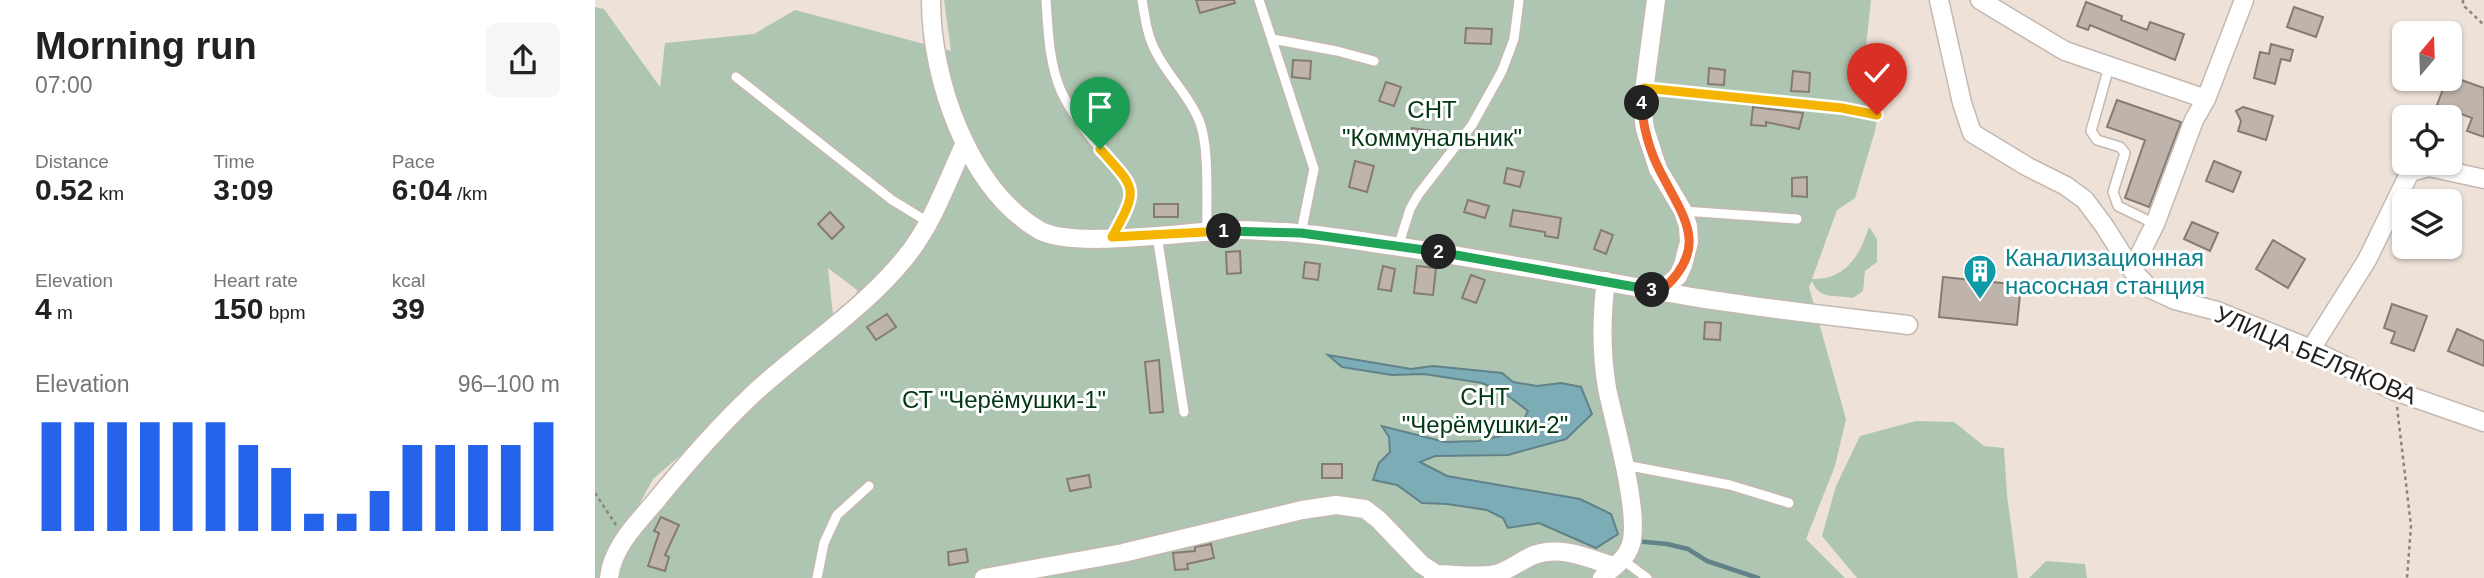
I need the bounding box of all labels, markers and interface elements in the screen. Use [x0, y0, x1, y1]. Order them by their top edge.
north arrow [2392, 21, 2462, 91]
map controls [2392, 21, 2462, 259]
button: share [486, 23, 560, 97]
text: Morning run [35, 25, 257, 67]
pin [1847, 43, 1907, 115]
icon: check [1858, 54, 1896, 92]
text: 07:00 [35, 72, 93, 98]
pin [1070, 77, 1130, 149]
pin: 4 [1625, 86, 1659, 120]
icon: arrive [1081, 88, 1119, 126]
text: 4 [1636, 92, 1647, 113]
park label: СНТ "Коммунальник" [1342, 96, 1522, 151]
button: locate [2392, 105, 2462, 175]
text: Distance [35, 151, 109, 172]
text: Time [213, 151, 255, 172]
text: Pace [392, 151, 435, 172]
text: 0.52 [35, 173, 93, 206]
text: 3:09 [213, 173, 273, 206]
text: 6:04 [392, 173, 452, 206]
text: km [93, 183, 124, 204]
text: /km [452, 183, 488, 204]
button: layers [2392, 189, 2462, 259]
pin: 1 [1207, 214, 1241, 248]
text: 1 [1218, 220, 1229, 241]
pin: 2 [1421, 234, 1457, 270]
text: 2 [1433, 241, 1444, 262]
place label: Канализационная насосная станция [2005, 244, 2205, 299]
building icon: Канализационная насосная станция [1961, 252, 1999, 301]
text: Elevation [35, 270, 113, 291]
text: Heart rate [213, 270, 298, 291]
text: kcal [392, 270, 425, 291]
pin: 3 [1635, 272, 1669, 308]
text: 3 [1646, 279, 1657, 300]
text: 4 [35, 292, 52, 325]
text: 150 [213, 292, 263, 325]
text: 39 [392, 292, 425, 325]
street label: УЛИЦА БЕЛЯКОВА [2211, 300, 2421, 410]
text: m [52, 302, 73, 323]
text: bpm [263, 302, 306, 323]
text: Elevation [35, 371, 130, 397]
text: 96–100 m [458, 371, 560, 397]
park label: СНТ "Черёмушки-2" [1402, 383, 1568, 438]
park label: СТ "Черёмушки-1" [902, 386, 1106, 413]

